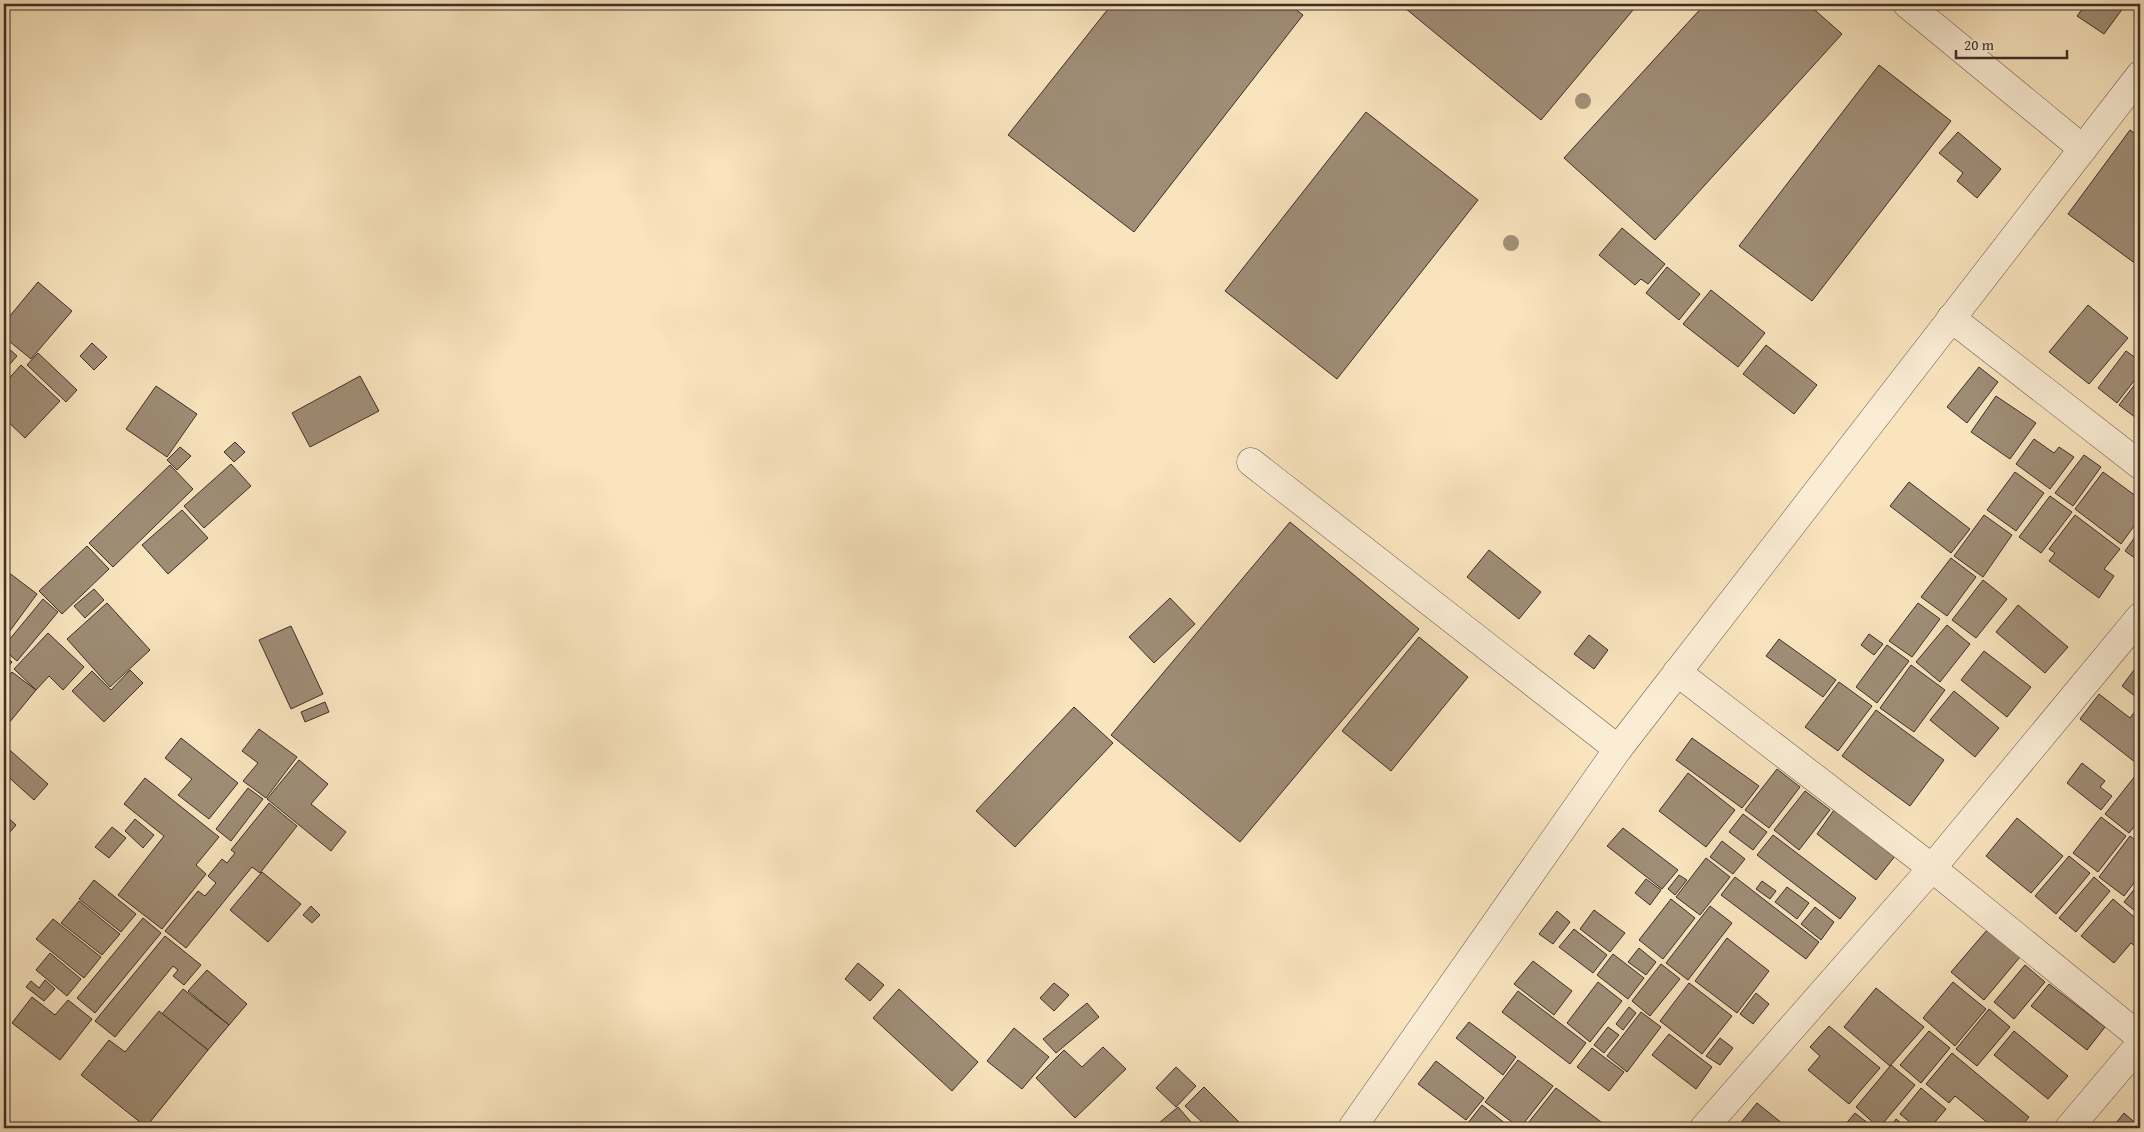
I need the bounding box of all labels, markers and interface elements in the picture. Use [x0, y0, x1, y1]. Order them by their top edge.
scale bar [1956, 28, 2068, 60]
text: 20 m [1964, 34, 1995, 55]

